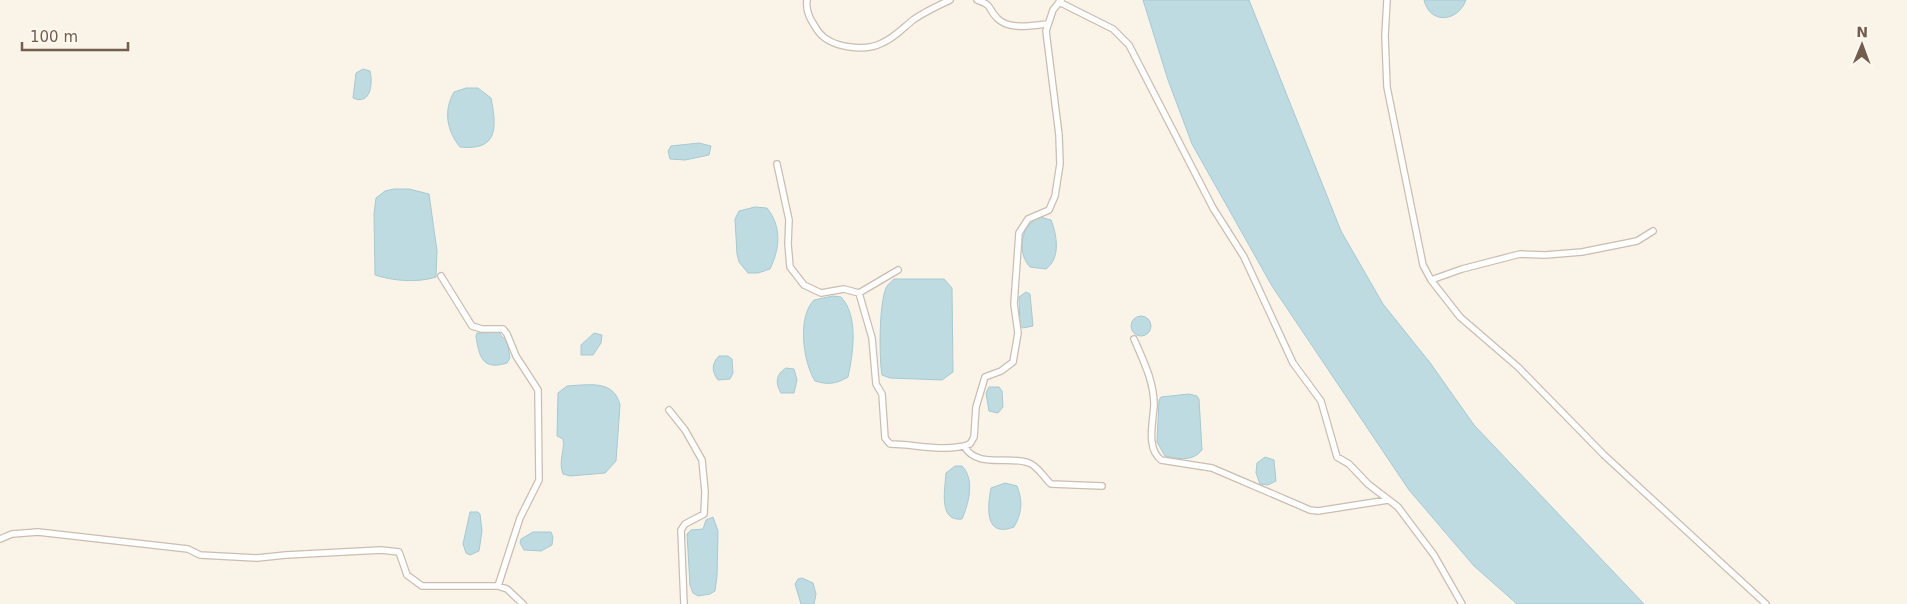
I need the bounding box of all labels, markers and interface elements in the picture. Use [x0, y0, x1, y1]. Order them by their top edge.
scale bar [22, 20, 129, 52]
north arrow [1837, 20, 1887, 70]
text: N [1856, 24, 1868, 40]
text: 100 m [30, 28, 78, 46]

